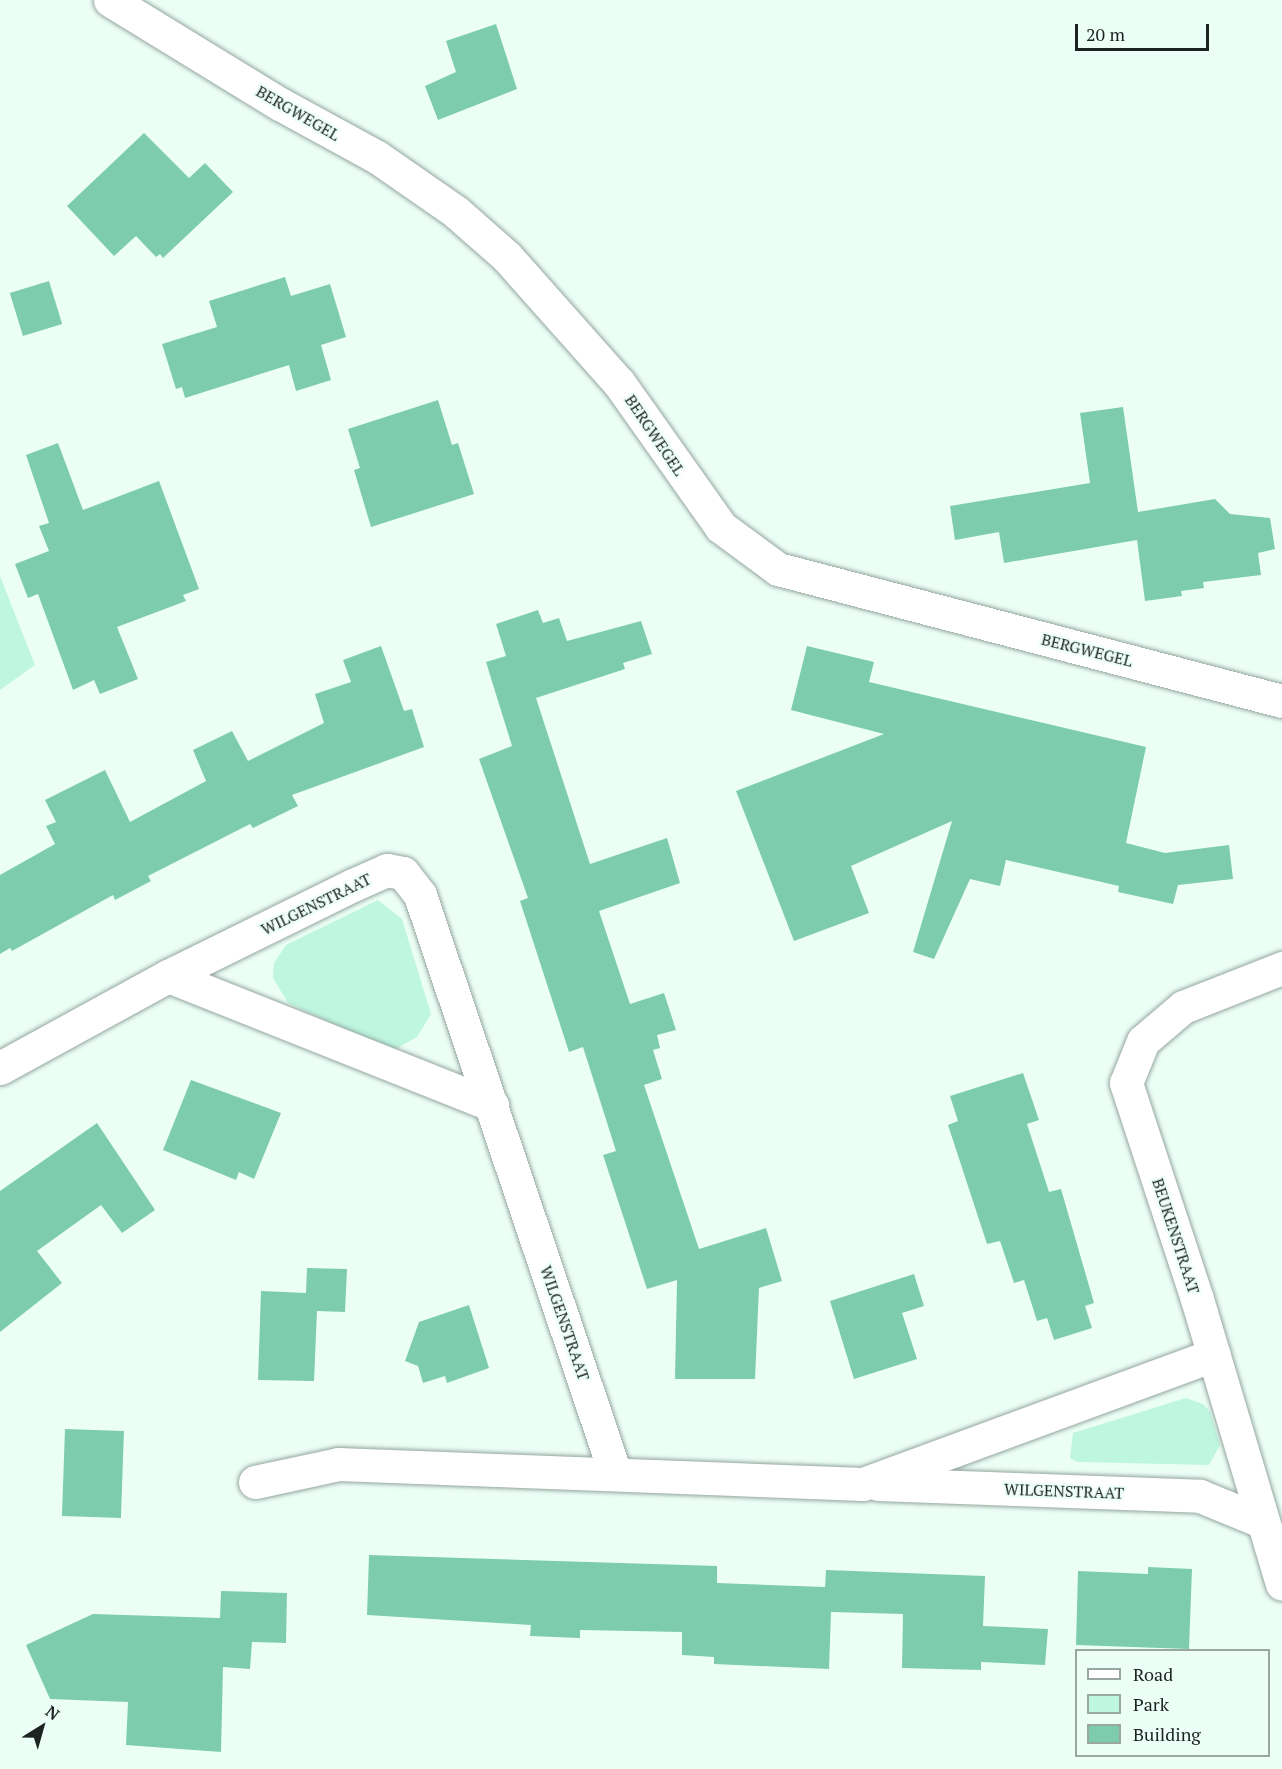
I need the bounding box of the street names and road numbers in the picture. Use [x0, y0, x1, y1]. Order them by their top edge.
street label: BERGWEGEL [253, 81, 343, 145]
street label: BERGWEGEL [621, 391, 689, 479]
street label: BERGWEGEL [1039, 629, 1135, 671]
street label: WILGENSTRAAT [258, 869, 374, 939]
street label: BEUKENSTRAAT [1148, 1176, 1204, 1296]
street label: WILGENSTRAAT [536, 1263, 594, 1383]
street label: WILGENSTRAAT [1004, 1479, 1124, 1503]

